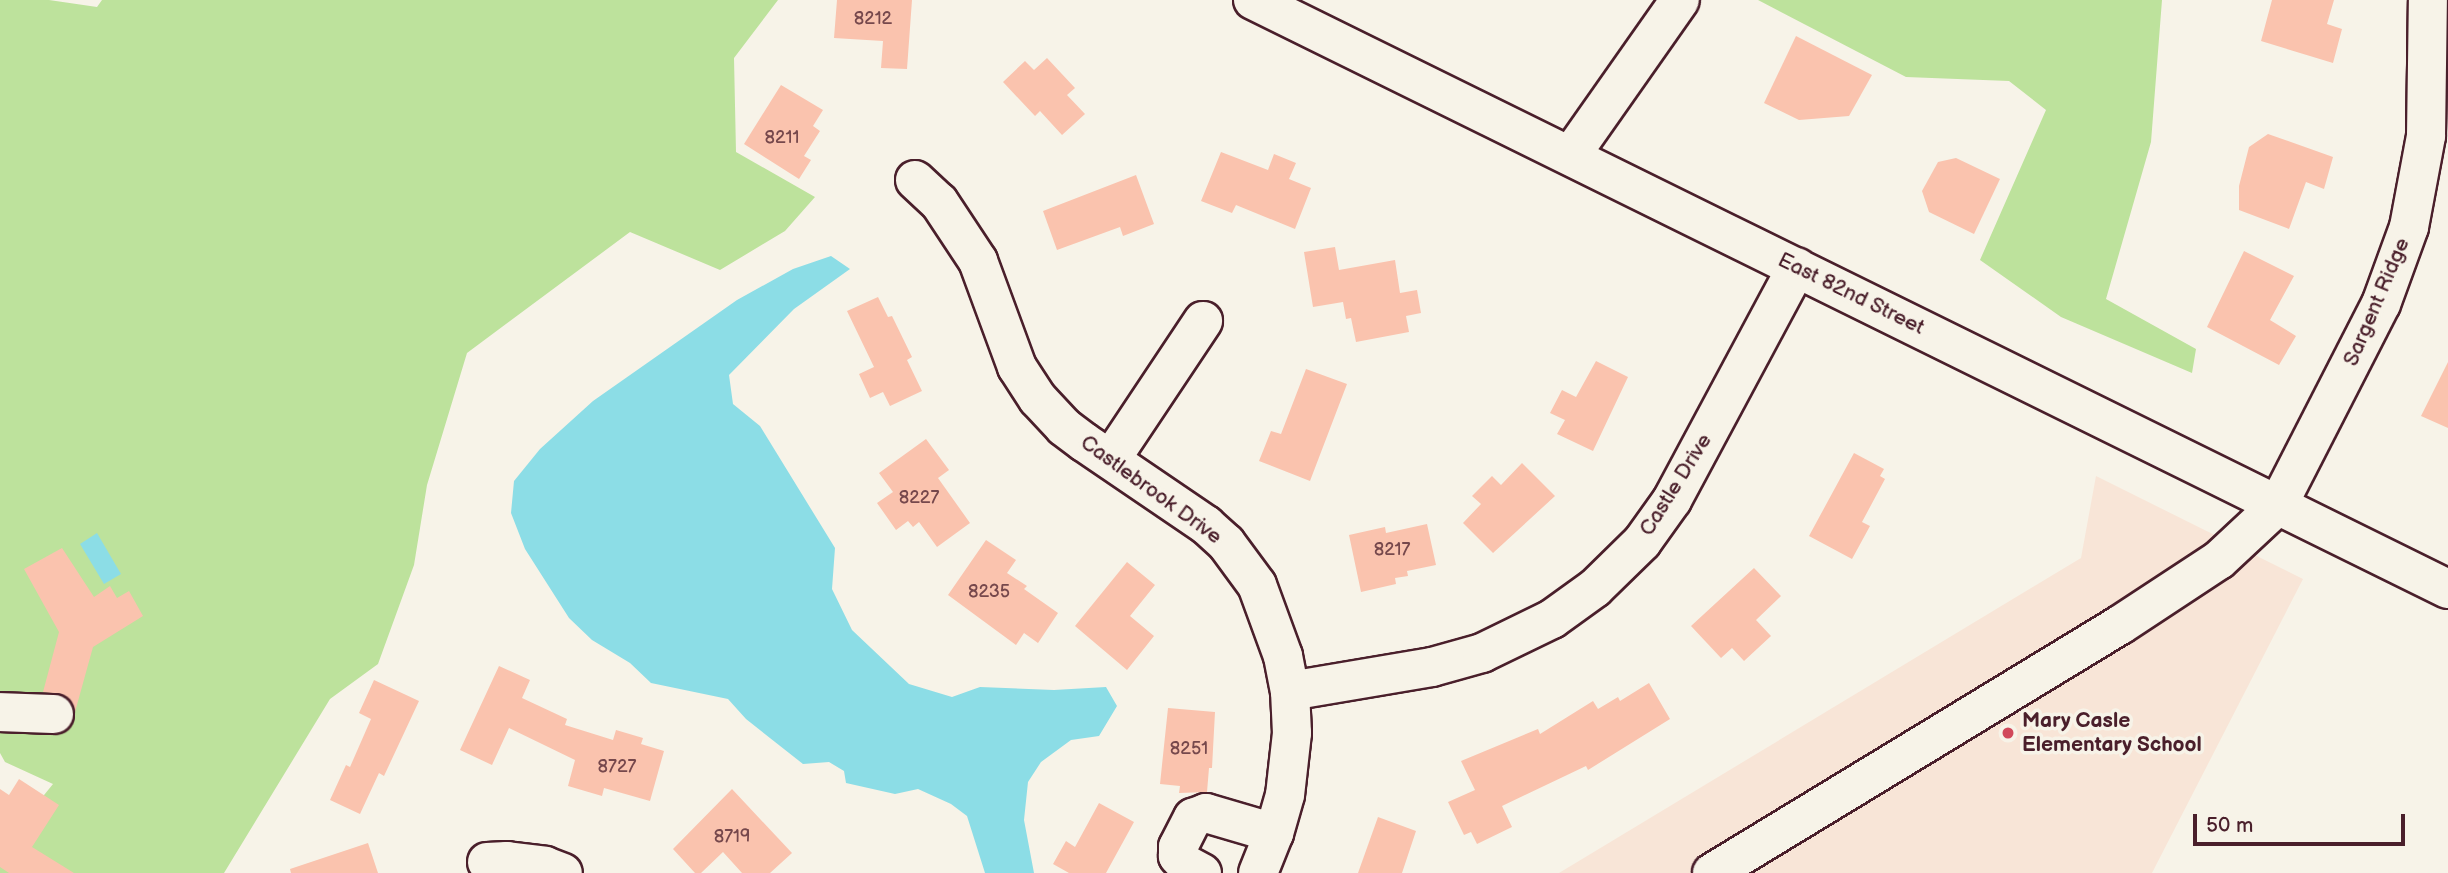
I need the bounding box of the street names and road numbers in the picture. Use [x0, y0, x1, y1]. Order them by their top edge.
street label: Sargent Ridge [2339, 234, 2415, 370]
street label: East 82nd Street [1774, 248, 1928, 340]
street label: Castle Drive [1635, 429, 1717, 541]
street label: Castlebrook Drive [1075, 430, 1227, 550]

